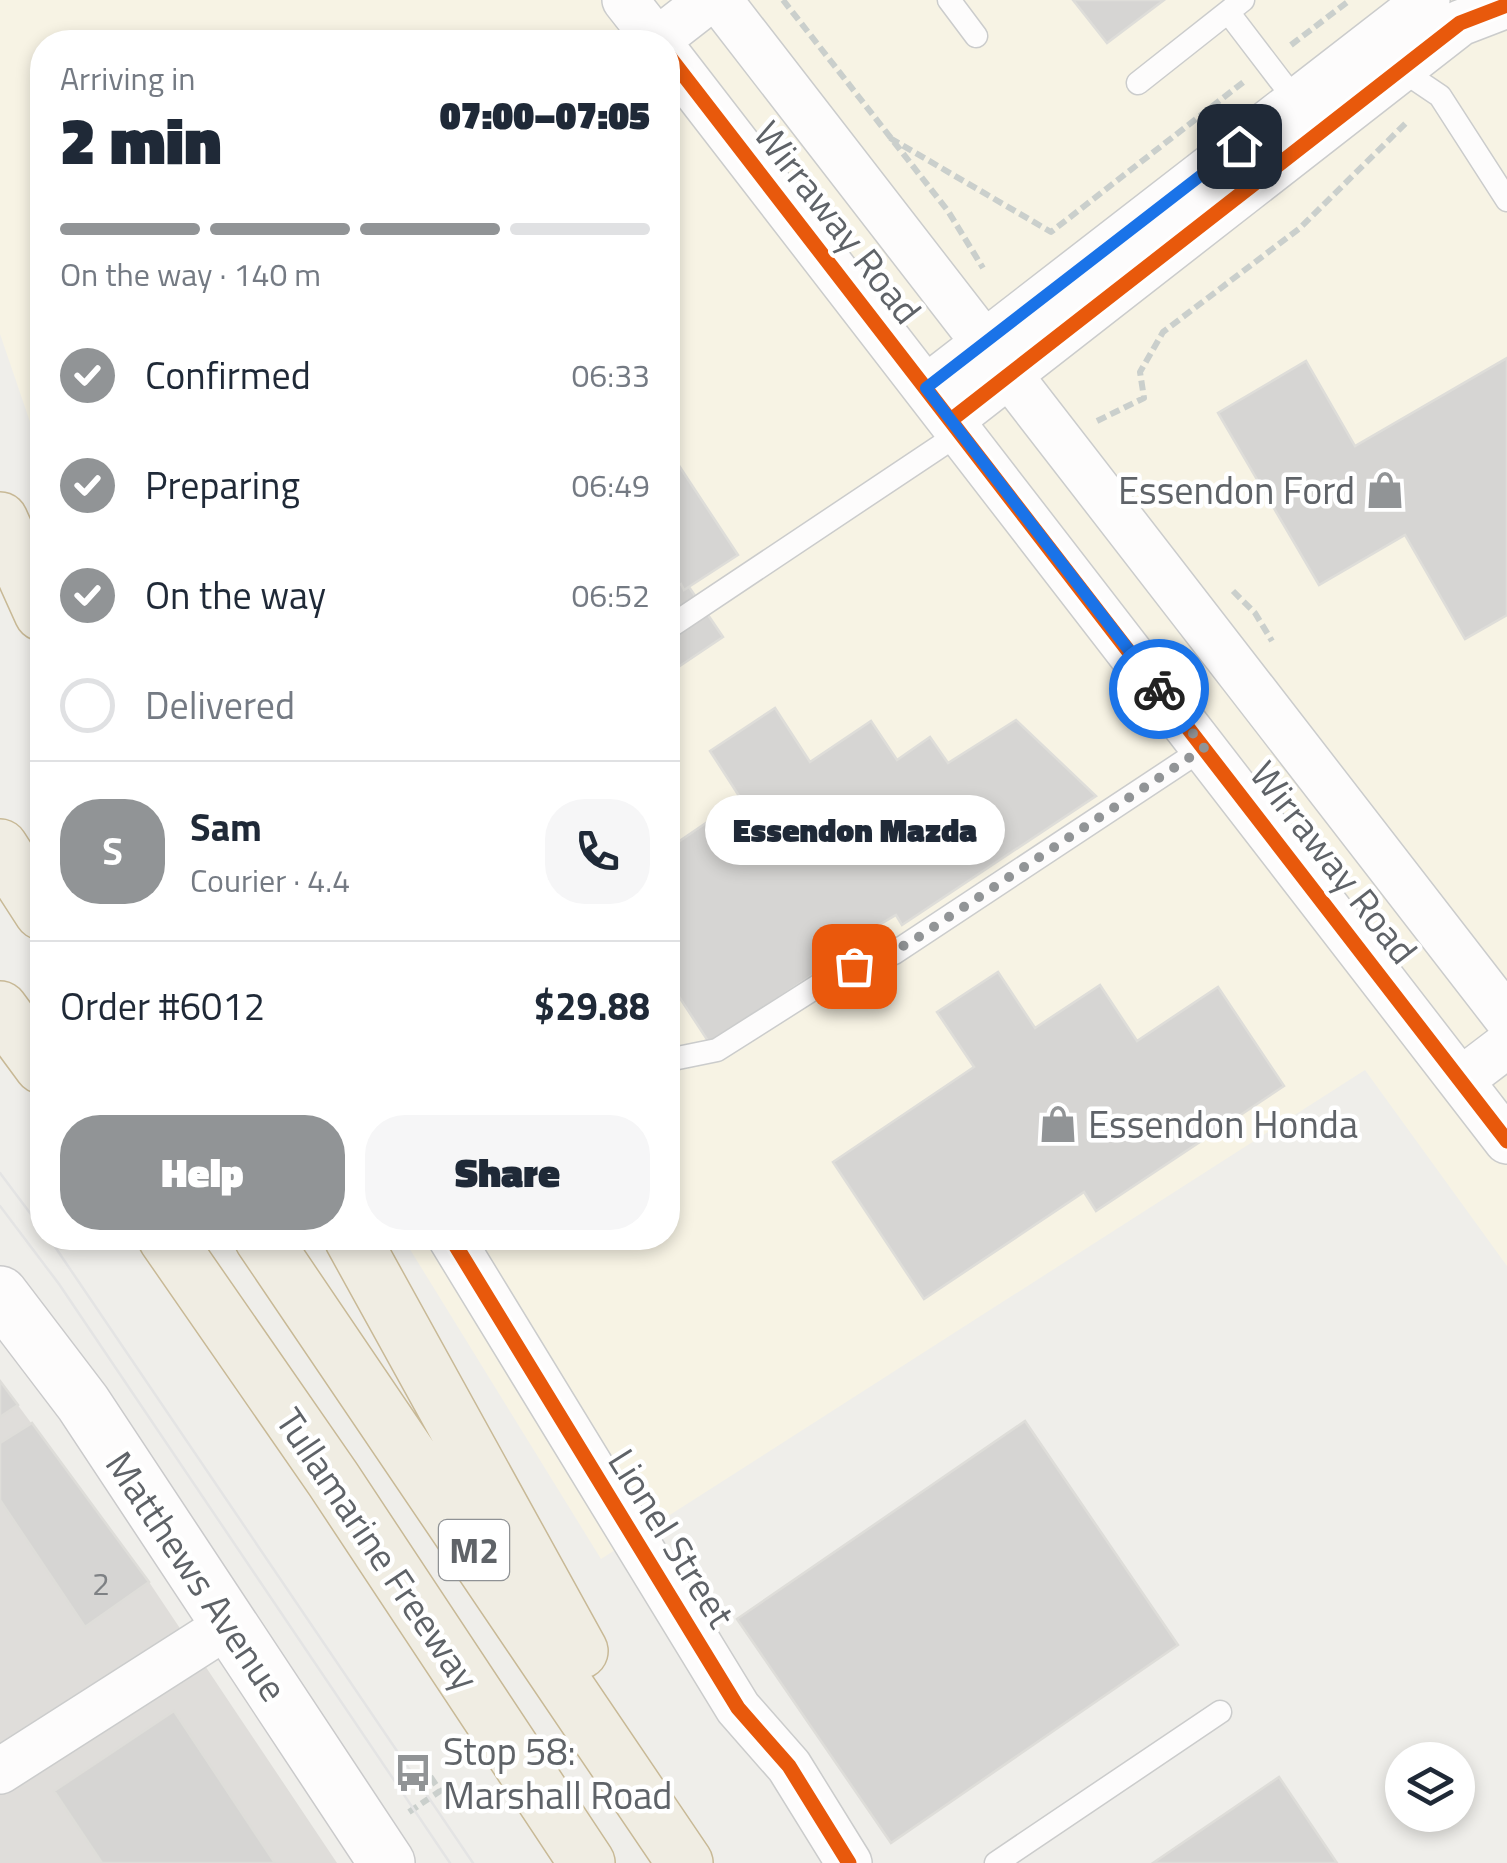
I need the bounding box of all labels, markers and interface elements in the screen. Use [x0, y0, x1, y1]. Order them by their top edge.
text: Arriving in [60, 54, 196, 102]
text: 07:00–07:05 [440, 86, 650, 144]
text: 2 min [60, 90, 221, 189]
pin [1197, 104, 1282, 189]
street label: Wirraway Road [740, 108, 936, 336]
icon: home [1212, 119, 1267, 174]
text: On the way · 140 m [60, 250, 321, 298]
text: Confirmed [145, 346, 311, 404]
icon: check [60, 348, 115, 403]
text: 06:33 [571, 351, 650, 399]
text: Preparing [145, 456, 300, 514]
icon: check [60, 458, 115, 513]
text: 06:49 [571, 461, 650, 509]
place label: Essendon Ford [1118, 461, 1355, 519]
shop icon: Essendon Ford [1364, 469, 1406, 511]
text: On the way [145, 566, 326, 624]
icon: check [60, 568, 115, 623]
text: 06:52 [571, 571, 650, 619]
courier [1109, 639, 1209, 739]
icon: bike [1132, 662, 1187, 717]
text: Delivered [145, 676, 295, 734]
street label: Wirraway Road [1236, 748, 1432, 976]
callout: Essendon Mazda [704, 796, 1004, 866]
text: Sam [190, 798, 262, 856]
button: phone [545, 799, 650, 904]
text: Essendon Mazda [733, 806, 977, 854]
text: S [102, 822, 123, 880]
text: Courier · 4.4 [190, 856, 350, 904]
pin [812, 924, 897, 1009]
icon: bag [827, 939, 882, 994]
text: Order #6012 [60, 977, 265, 1035]
text: $29.88 [534, 977, 650, 1035]
place label: Essendon Honda [1088, 1095, 1358, 1153]
shop icon: Essendon Honda [1037, 1103, 1079, 1145]
button: Help [60, 1115, 345, 1230]
button: Share [365, 1115, 650, 1230]
street label: Tullamarine Freeway [262, 1396, 494, 1702]
street label: Lionel Street [594, 1437, 750, 1639]
street label: Matthews Avenue [92, 1439, 302, 1713]
road number: M2 [439, 1520, 509, 1580]
house number: 2 [92, 1559, 110, 1607]
place label: Stop 58: Marshall Road [443, 1722, 672, 1824]
map controls [1385, 1742, 1475, 1832]
button: layers [1385, 1742, 1475, 1832]
bus stop icon: Stop 58: Marshall Road [392, 1752, 434, 1794]

